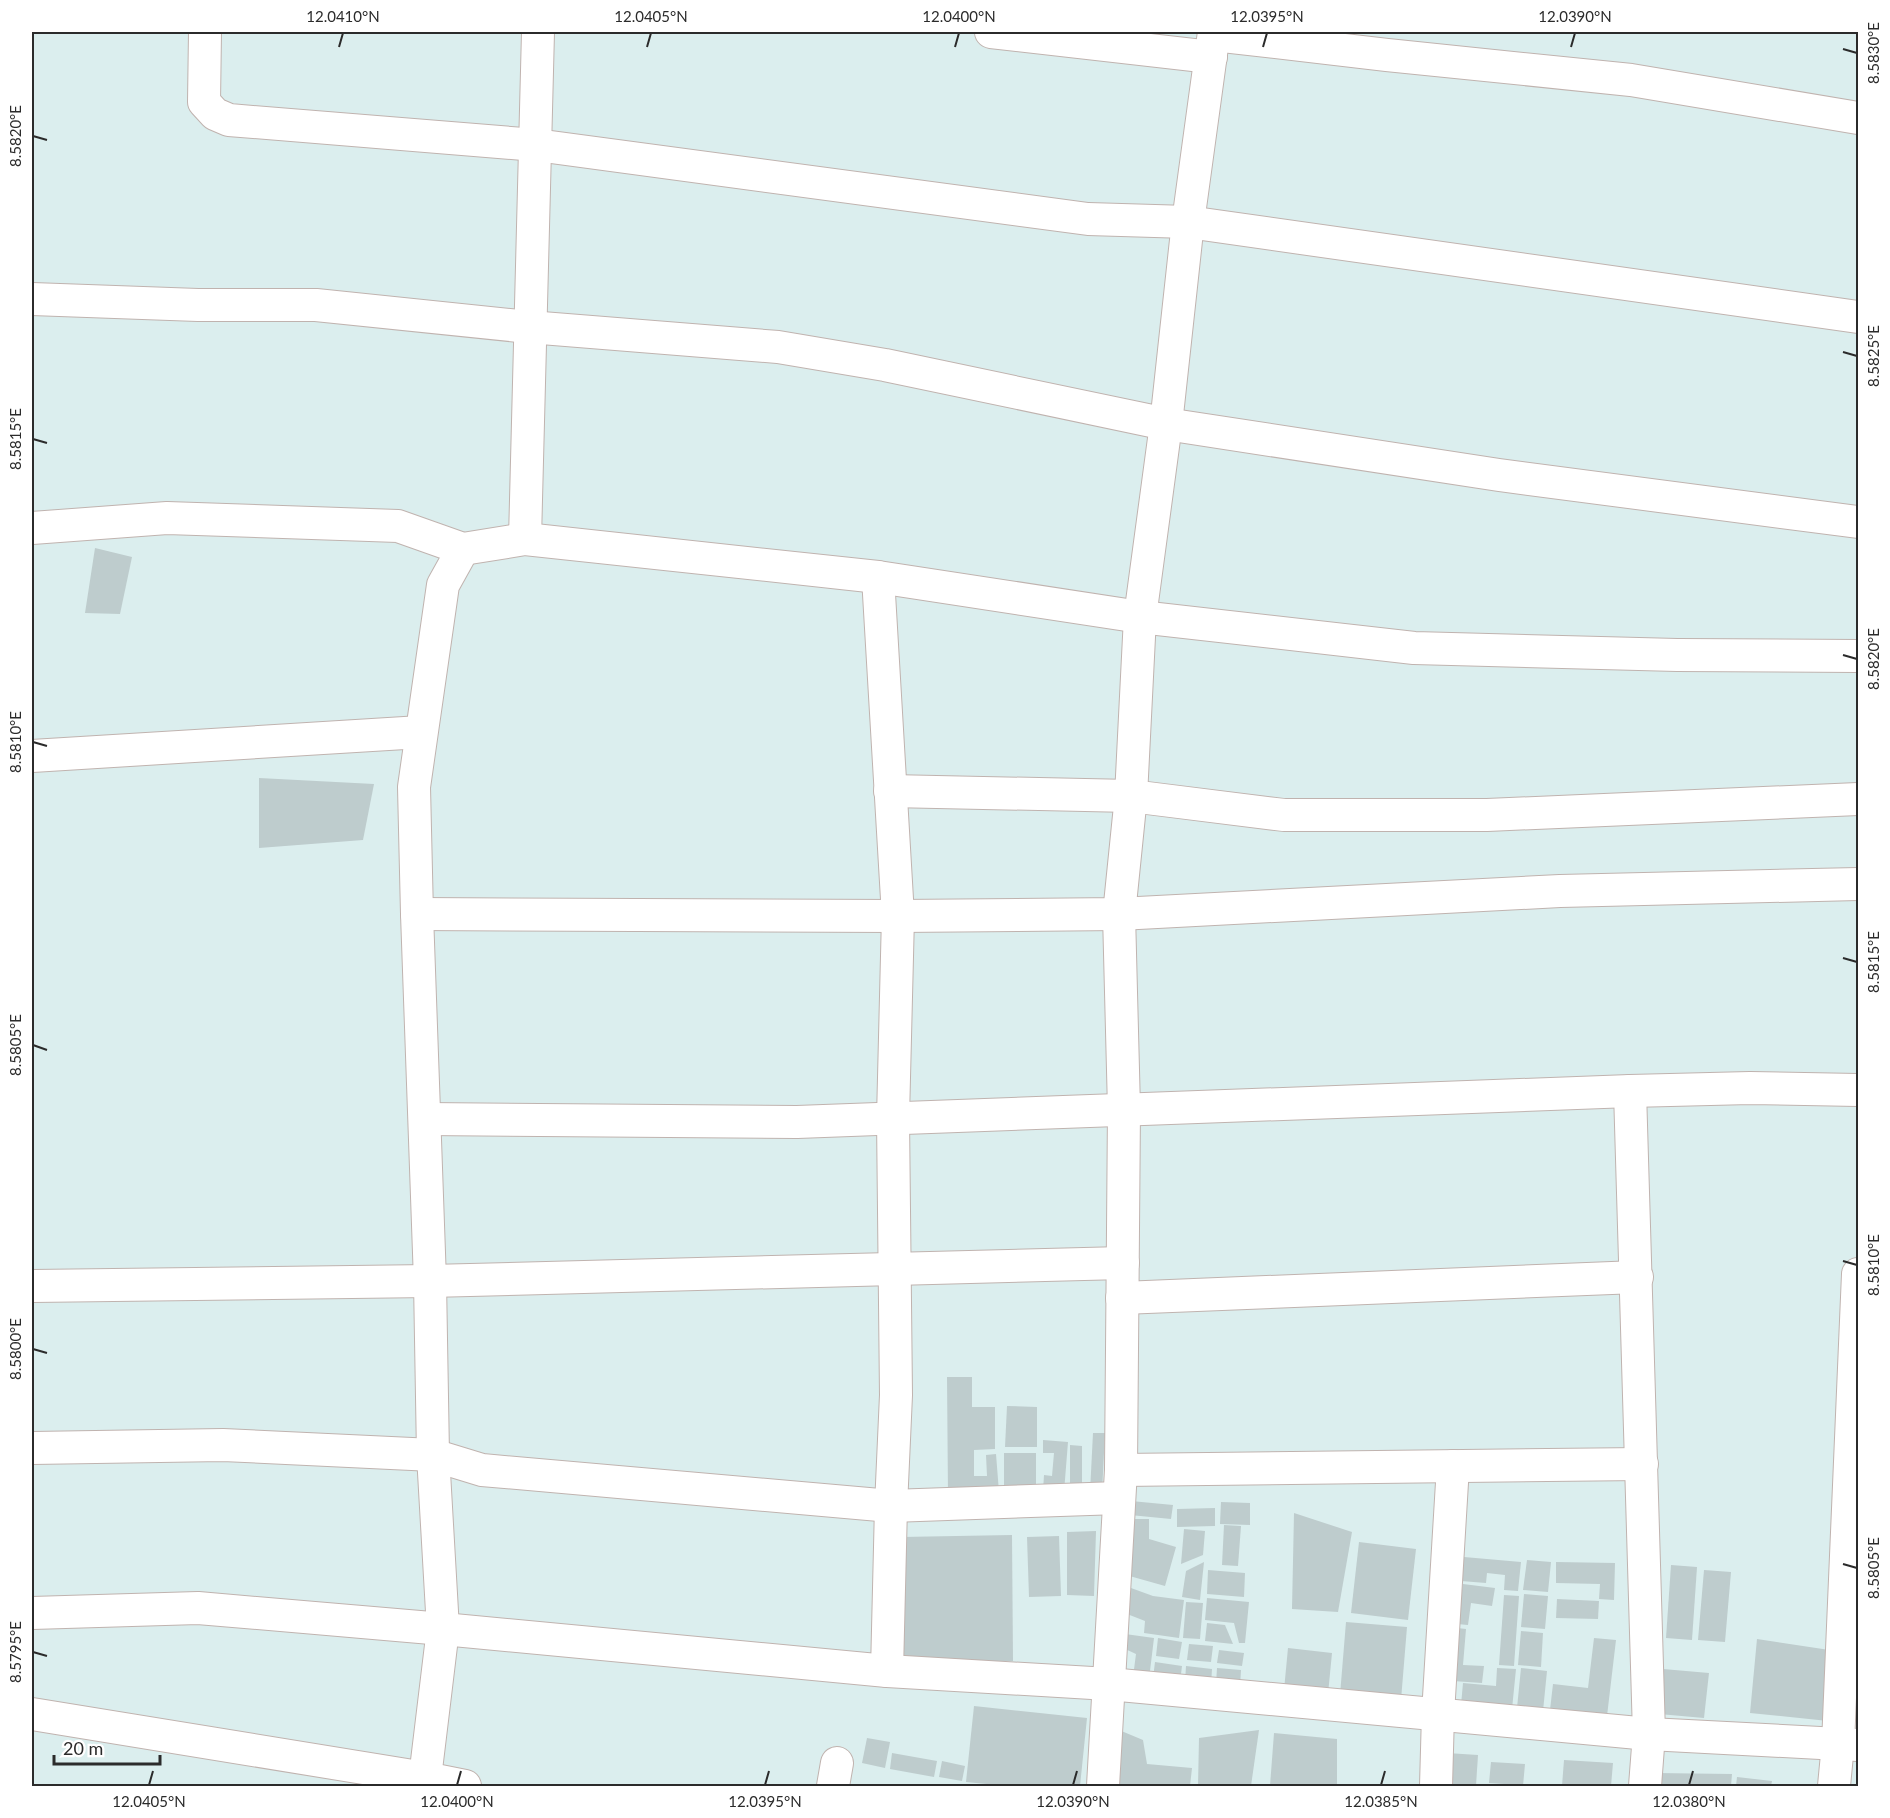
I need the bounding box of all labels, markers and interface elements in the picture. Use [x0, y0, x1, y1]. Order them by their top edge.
text: 12.0410°N [306, 7, 380, 25]
text: 12.0405°N [614, 7, 688, 25]
text: 12.0400°N [922, 7, 996, 25]
text: 12.0395°N [1230, 7, 1304, 25]
text: 12.0390°N [1538, 7, 1612, 25]
text: 8.5830°E [1864, 22, 1882, 84]
text: 8.5820°E [6, 105, 24, 167]
text: 8.5825°E [1864, 325, 1882, 387]
text: 8.5815°E [6, 408, 24, 470]
text: 8.5820°E [1864, 628, 1882, 690]
text: 8.5810°E [6, 711, 24, 773]
text: 8.5815°E [1864, 931, 1882, 993]
text: 8.5805°E [6, 1014, 24, 1076]
text: 8.5810°E [1864, 1234, 1882, 1296]
text: 8.5800°E [6, 1318, 24, 1380]
text: 8.5805°E [1864, 1537, 1882, 1599]
text: 8.5795°E [6, 1621, 24, 1683]
scale bar [54, 1728, 160, 1766]
text: 20 m [63, 1737, 103, 1759]
text: 12.0405°N [112, 1792, 186, 1810]
text: 12.0400°N [420, 1792, 494, 1810]
text: 12.0395°N [728, 1792, 802, 1810]
text: 12.0390°N [1036, 1792, 1110, 1810]
text: 12.0385°N [1344, 1792, 1418, 1810]
text: 12.0380°N [1652, 1792, 1726, 1810]

